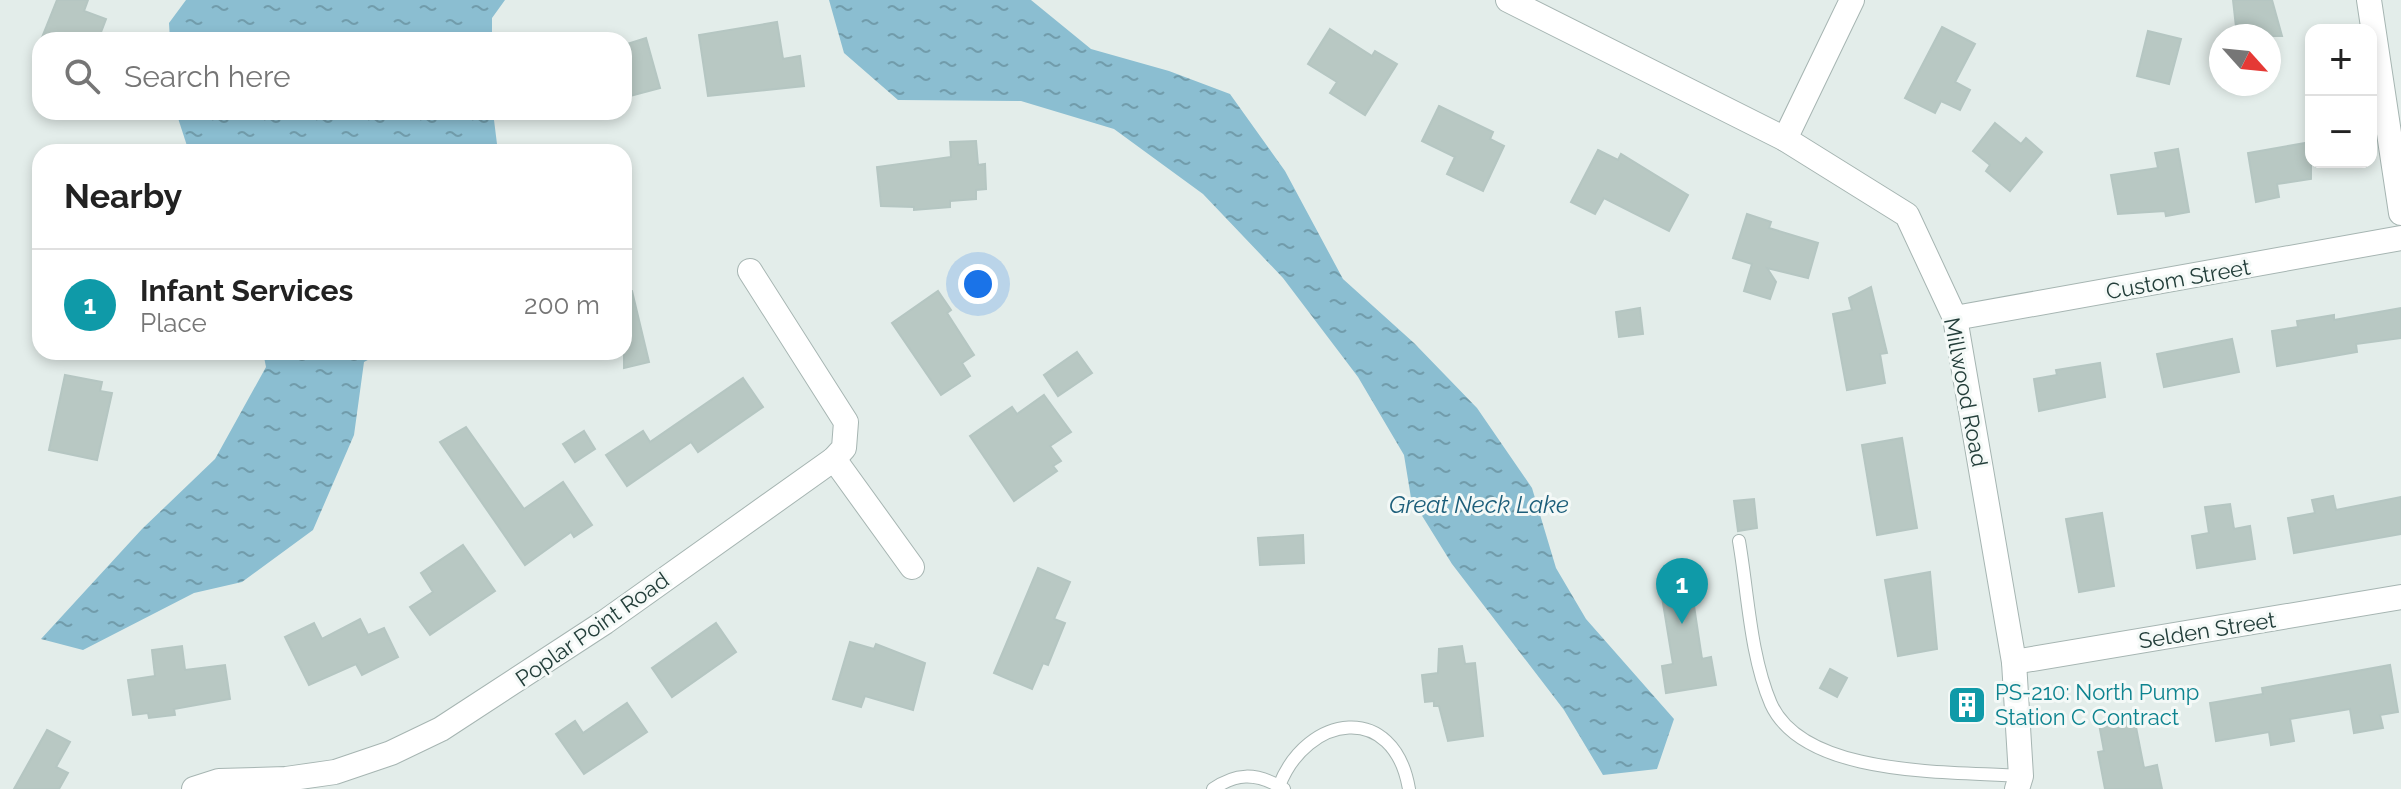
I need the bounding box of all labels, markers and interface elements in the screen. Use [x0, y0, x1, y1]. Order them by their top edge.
north arrow [2209, 24, 2281, 96]
map controls [2305, 24, 2377, 168]
button: + [2305, 24, 2377, 96]
search box [32, 32, 632, 120]
icon: search [60, 54, 104, 98]
text: Search here [124, 59, 291, 94]
button: − [2305, 96, 2377, 168]
text: Nearby [64, 176, 182, 216]
street label: Custom Street [2104, 253, 2253, 304]
your location [958, 264, 998, 304]
text: Infant Services [140, 273, 353, 308]
text: 1 [84, 290, 96, 320]
text: 200 m [524, 290, 600, 320]
text: Place [140, 308, 207, 338]
street label: Millwood Road [1939, 315, 1993, 469]
water label: Great Neck Lake [1389, 490, 1569, 519]
pin: 1 [1656, 558, 1708, 624]
street label: Poplar Point Road [511, 567, 673, 691]
street label: Selden Street [2137, 606, 2278, 654]
place label: PS-210: North Pump Station C Contract [1995, 679, 2199, 730]
building icon: PS-210: North Pump Station C Contract [1946, 684, 1988, 726]

